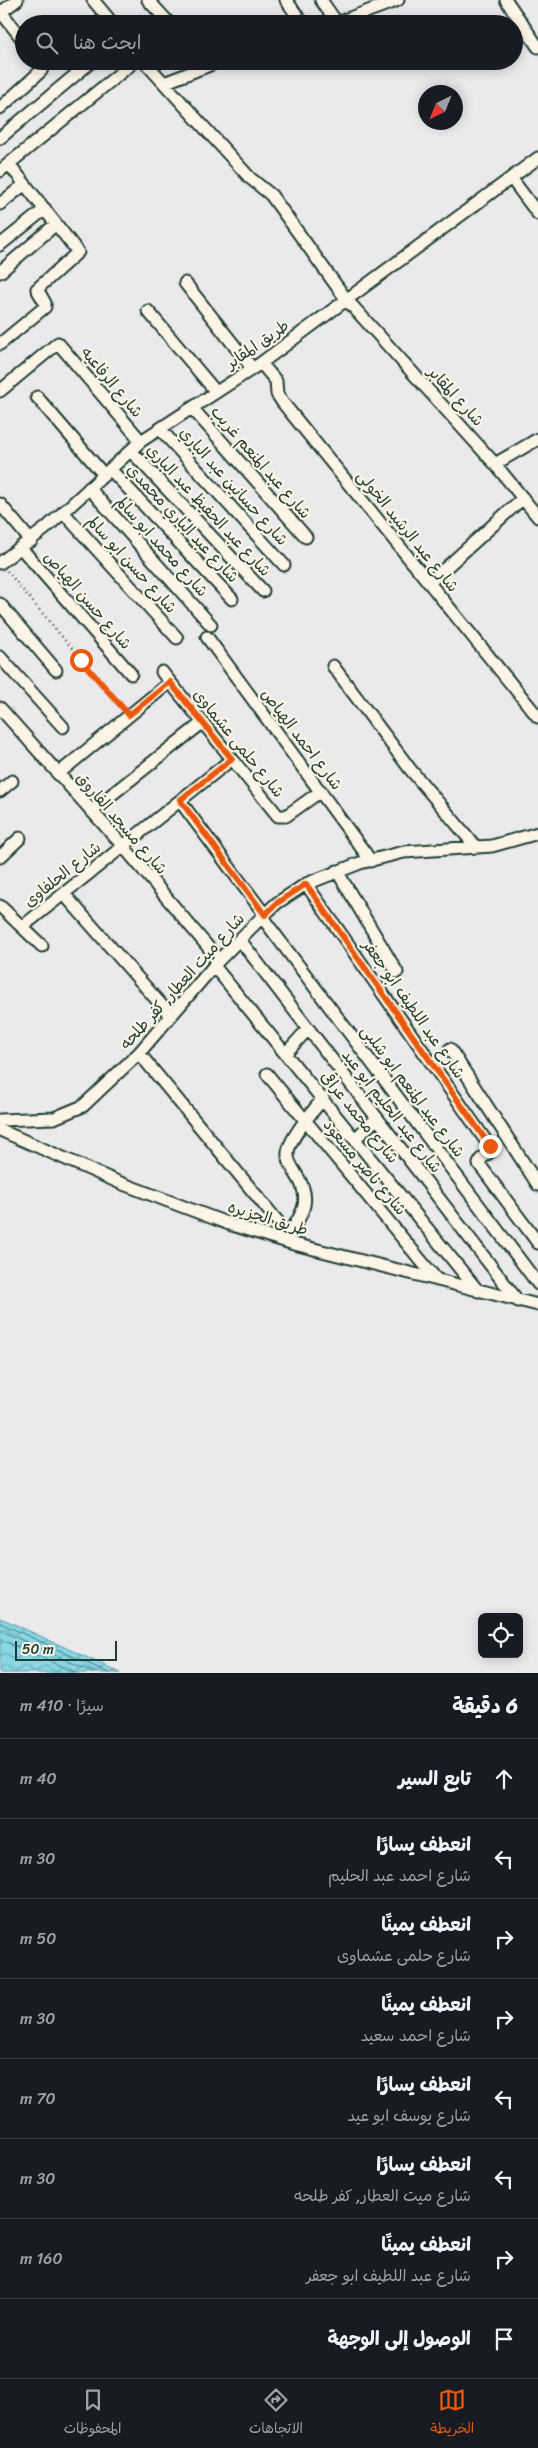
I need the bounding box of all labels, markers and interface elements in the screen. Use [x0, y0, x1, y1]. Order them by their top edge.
search box [15, 15, 523, 70]
text: ابحث هنا [73, 26, 141, 59]
icon: search [33, 29, 61, 57]
north arrow [418, 85, 463, 130]
street label: طريق المقابر [217, 311, 295, 378]
street label: شارع الرفاعيه [73, 340, 151, 424]
street label: شارع المقابر [419, 357, 492, 433]
street label: شارع عبد المنعم غريب [203, 399, 319, 525]
street label: شارع حسانين عبد الباري [172, 420, 296, 552]
street label: شارع عبد الحفيظ عبد الباري [139, 437, 279, 583]
street label: شارع عبد الباري محمدي [119, 456, 247, 590]
street label: شارع عبد الرشيد الخولى [349, 463, 467, 599]
street label: شارع محمد ابو سالم [108, 488, 216, 604]
street label: شارع حسن ابو سالم [79, 508, 185, 620]
street label: شارع حسن الهياص [36, 544, 140, 656]
route start [70, 649, 93, 672]
street label: شارع احمد الهياص [254, 681, 350, 797]
street label: شارع حلمى عشماوى [186, 682, 292, 804]
street label: شارع مسجد الفاروق [69, 765, 175, 881]
street label: شارع الحلفاوى [17, 833, 107, 915]
street label: شارع ميت العطار, كفر طلحه [112, 906, 252, 1056]
street label: شارع عبد اللطيف ابو جعفر [354, 932, 473, 1085]
street label: شارع عبد المنعم ابو شلبى [353, 1018, 473, 1164]
street label: شارع عبد الحليم ابو عيد [334, 1043, 450, 1179]
street label: شارع محمد عراقى [313, 1064, 407, 1170]
street label: شارع ناصر مسعود [315, 1112, 415, 1222]
route end [479, 1135, 502, 1158]
street label: طريق الجزيره [224, 1192, 312, 1244]
map controls [478, 1613, 523, 1658]
button: locate [478, 1613, 523, 1658]
text: 50 m [22, 1637, 54, 1662]
scale bar [15, 1638, 118, 1661]
text: 6 دقيقة [452, 1687, 518, 1725]
text: سيرًا · 410 m [20, 1691, 104, 1720]
text: تابع السير [398, 1762, 471, 1795]
text: 40 m [20, 1764, 57, 1793]
icon: ahead [490, 1765, 518, 1793]
text: انعطف يسارًا [376, 1828, 471, 1861]
text: 30 m [20, 1844, 55, 1873]
icon: left [490, 1845, 518, 1873]
text: شارع احمد عبد الحليم [328, 1861, 471, 1890]
text: انعطف يمينًا [381, 1908, 471, 1941]
text: 50 m [20, 1924, 56, 1953]
icon: right [490, 1925, 518, 1953]
text: شارع حلمى عشماوى [337, 1941, 471, 1970]
text: انعطف يمينًا [381, 1988, 471, 2021]
text: 30 m [20, 2004, 55, 2033]
icon: right [490, 2005, 518, 2033]
text: شارع احمد سعيد [361, 2021, 471, 2050]
text: انعطف يسارًا [376, 2068, 471, 2101]
text: 70 m [20, 2084, 56, 2113]
icon: left [490, 2085, 518, 2113]
text: شارع يوسف ابو عيد [348, 2101, 471, 2130]
text: انعطف يسارًا [376, 2148, 471, 2181]
text: 30 m [20, 2164, 55, 2193]
icon: left [490, 2165, 518, 2193]
text: شارع ميت العطار, كفر طلحه [294, 2181, 471, 2210]
text: انعطف يمينًا [381, 2228, 471, 2261]
text: 160 m [20, 2244, 63, 2273]
icon: right [490, 2245, 518, 2273]
text: شارع عبد اللطيف ابو جعفر [306, 2261, 471, 2290]
text: الوصول إلى الوجهة [328, 2322, 471, 2355]
icon: arrive [490, 2325, 518, 2353]
tab: المحفوظات [64, 2386, 121, 2441]
tab: الاتجاهات [249, 2386, 303, 2441]
tab: الخريطة [431, 2386, 474, 2441]

